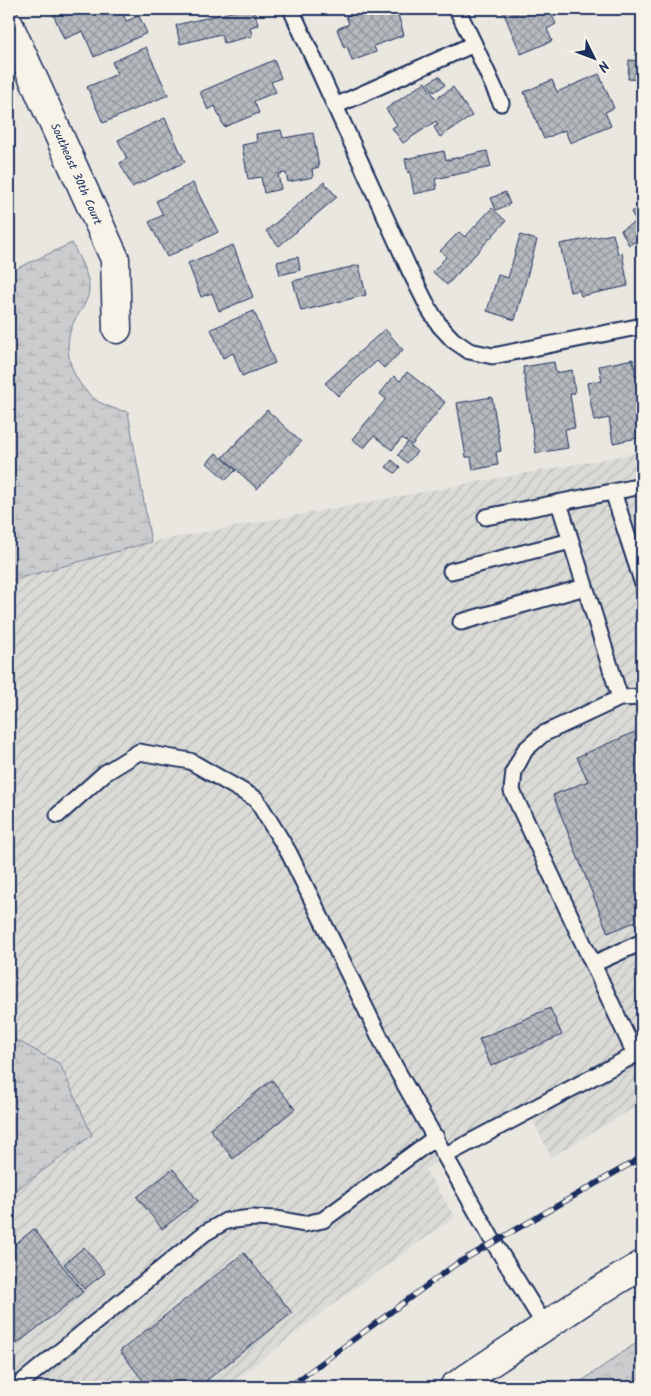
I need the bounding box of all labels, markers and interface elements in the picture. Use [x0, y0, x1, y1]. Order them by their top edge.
north arrow [568, 32, 618, 82]
text: N [592, 55, 614, 77]
street label: Southeast 30th Court [45, 120, 107, 228]

